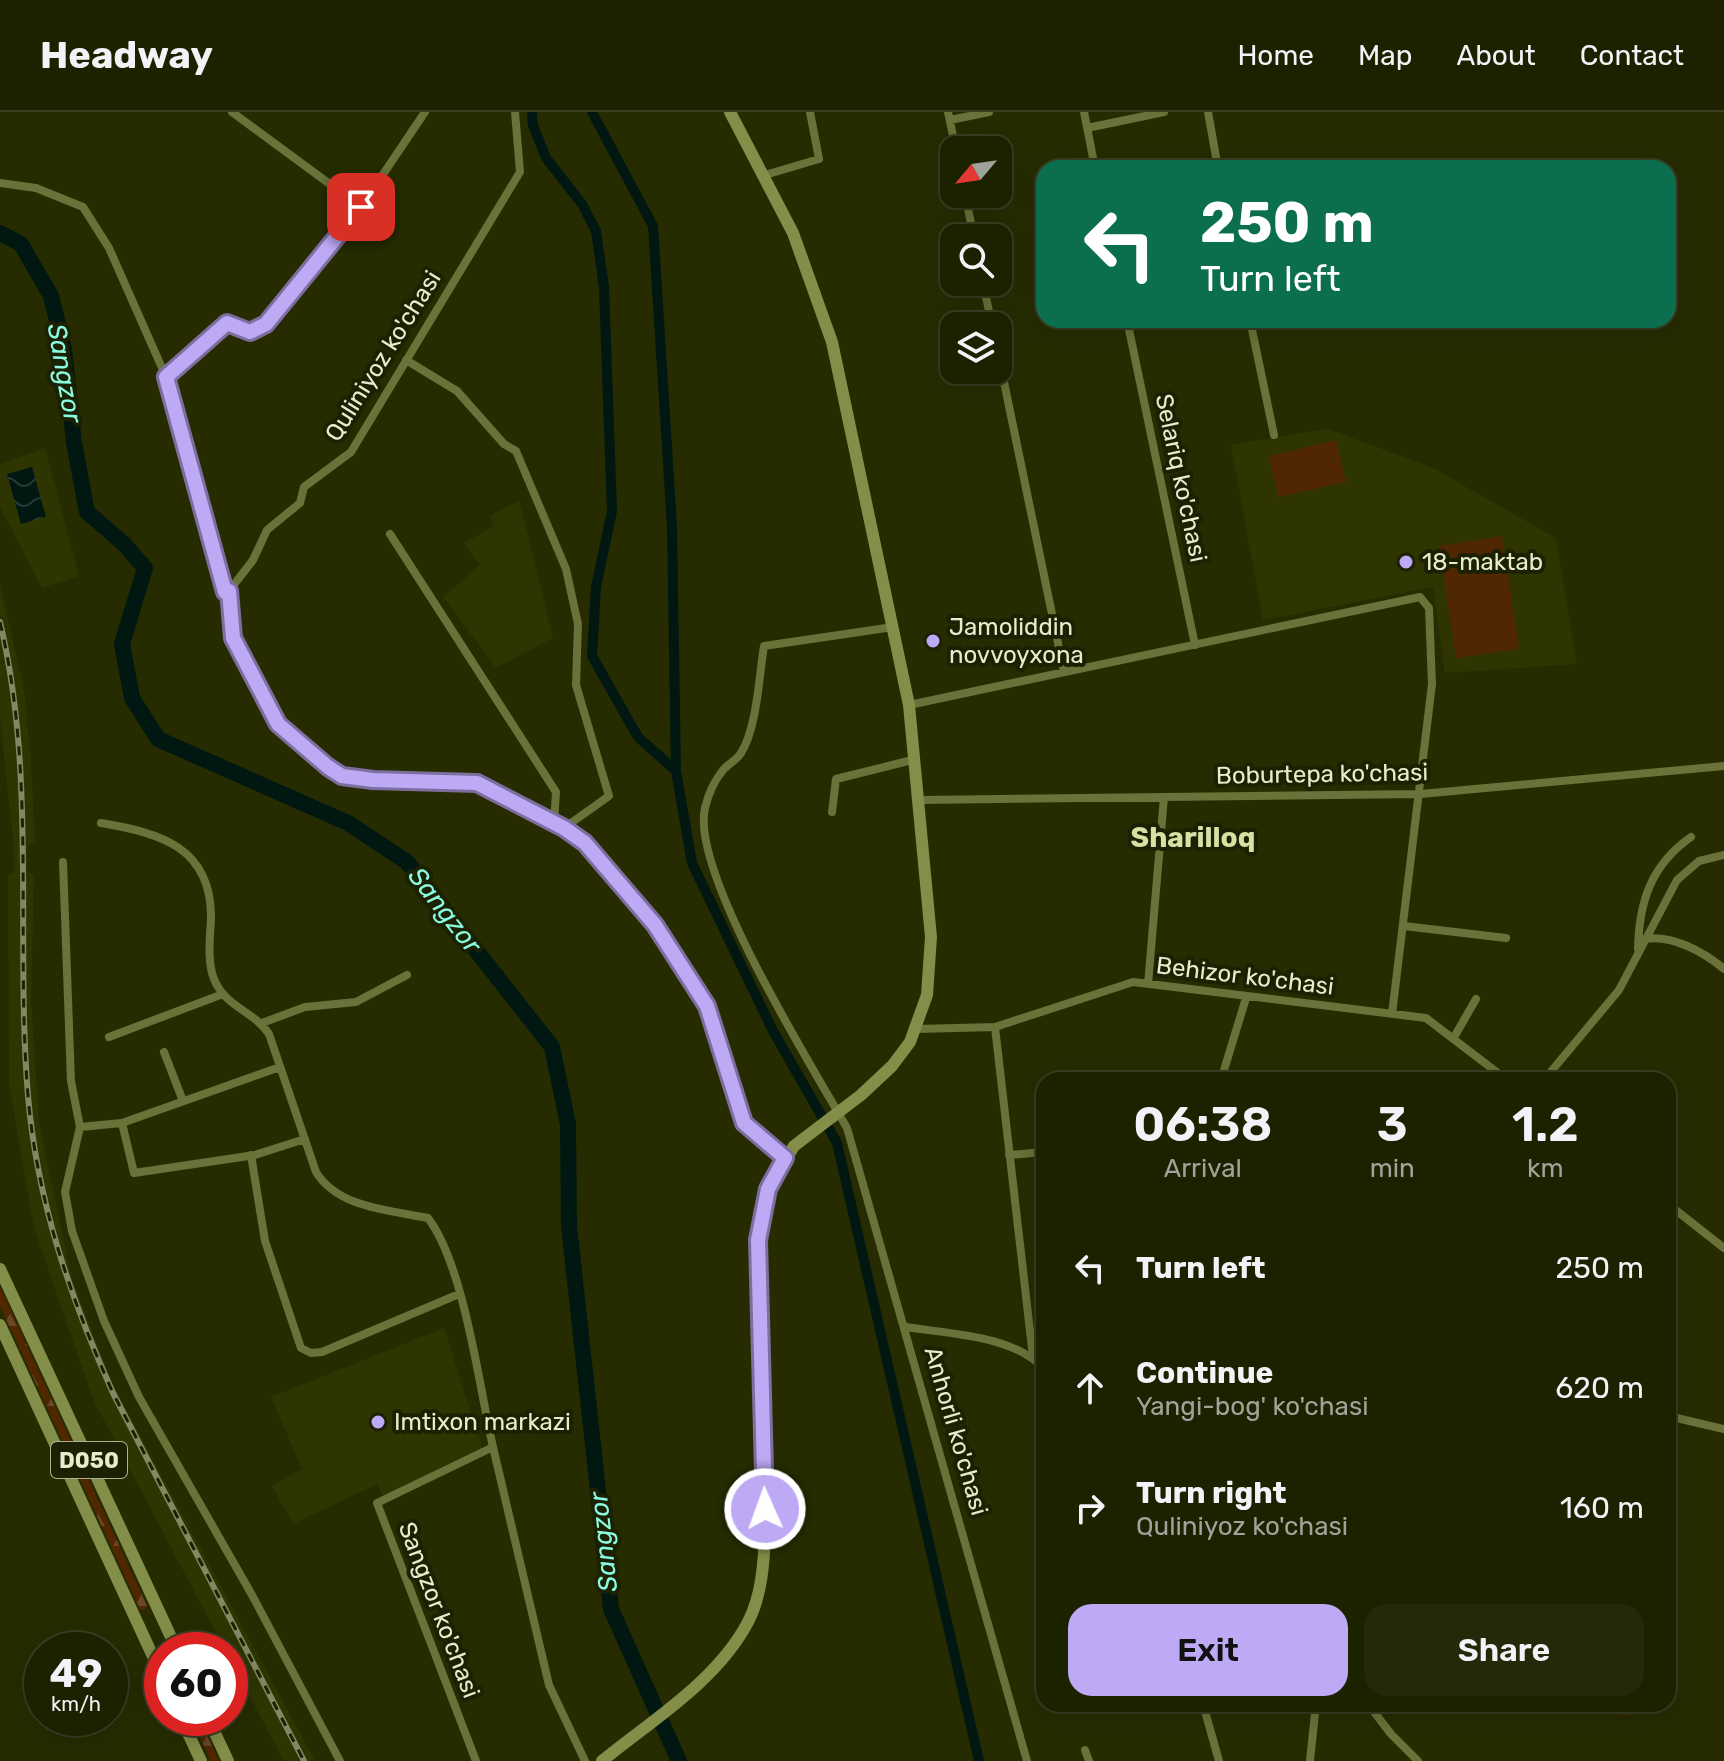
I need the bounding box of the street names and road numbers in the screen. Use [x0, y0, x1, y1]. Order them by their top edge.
street label: Quliniyoz ko'chasi [319, 266, 447, 446]
street label: Selariq ko'chasi [1150, 391, 1212, 565]
street label: Boburtepa ko'chasi [1216, 758, 1428, 790]
street label: Behizor ko'chasi [1155, 951, 1335, 1001]
street label: Anhorli ko'chasi [919, 1343, 993, 1519]
road number: D050 [51, 1442, 127, 1478]
street label: Sangzor ko'chasi [393, 1518, 485, 1702]

